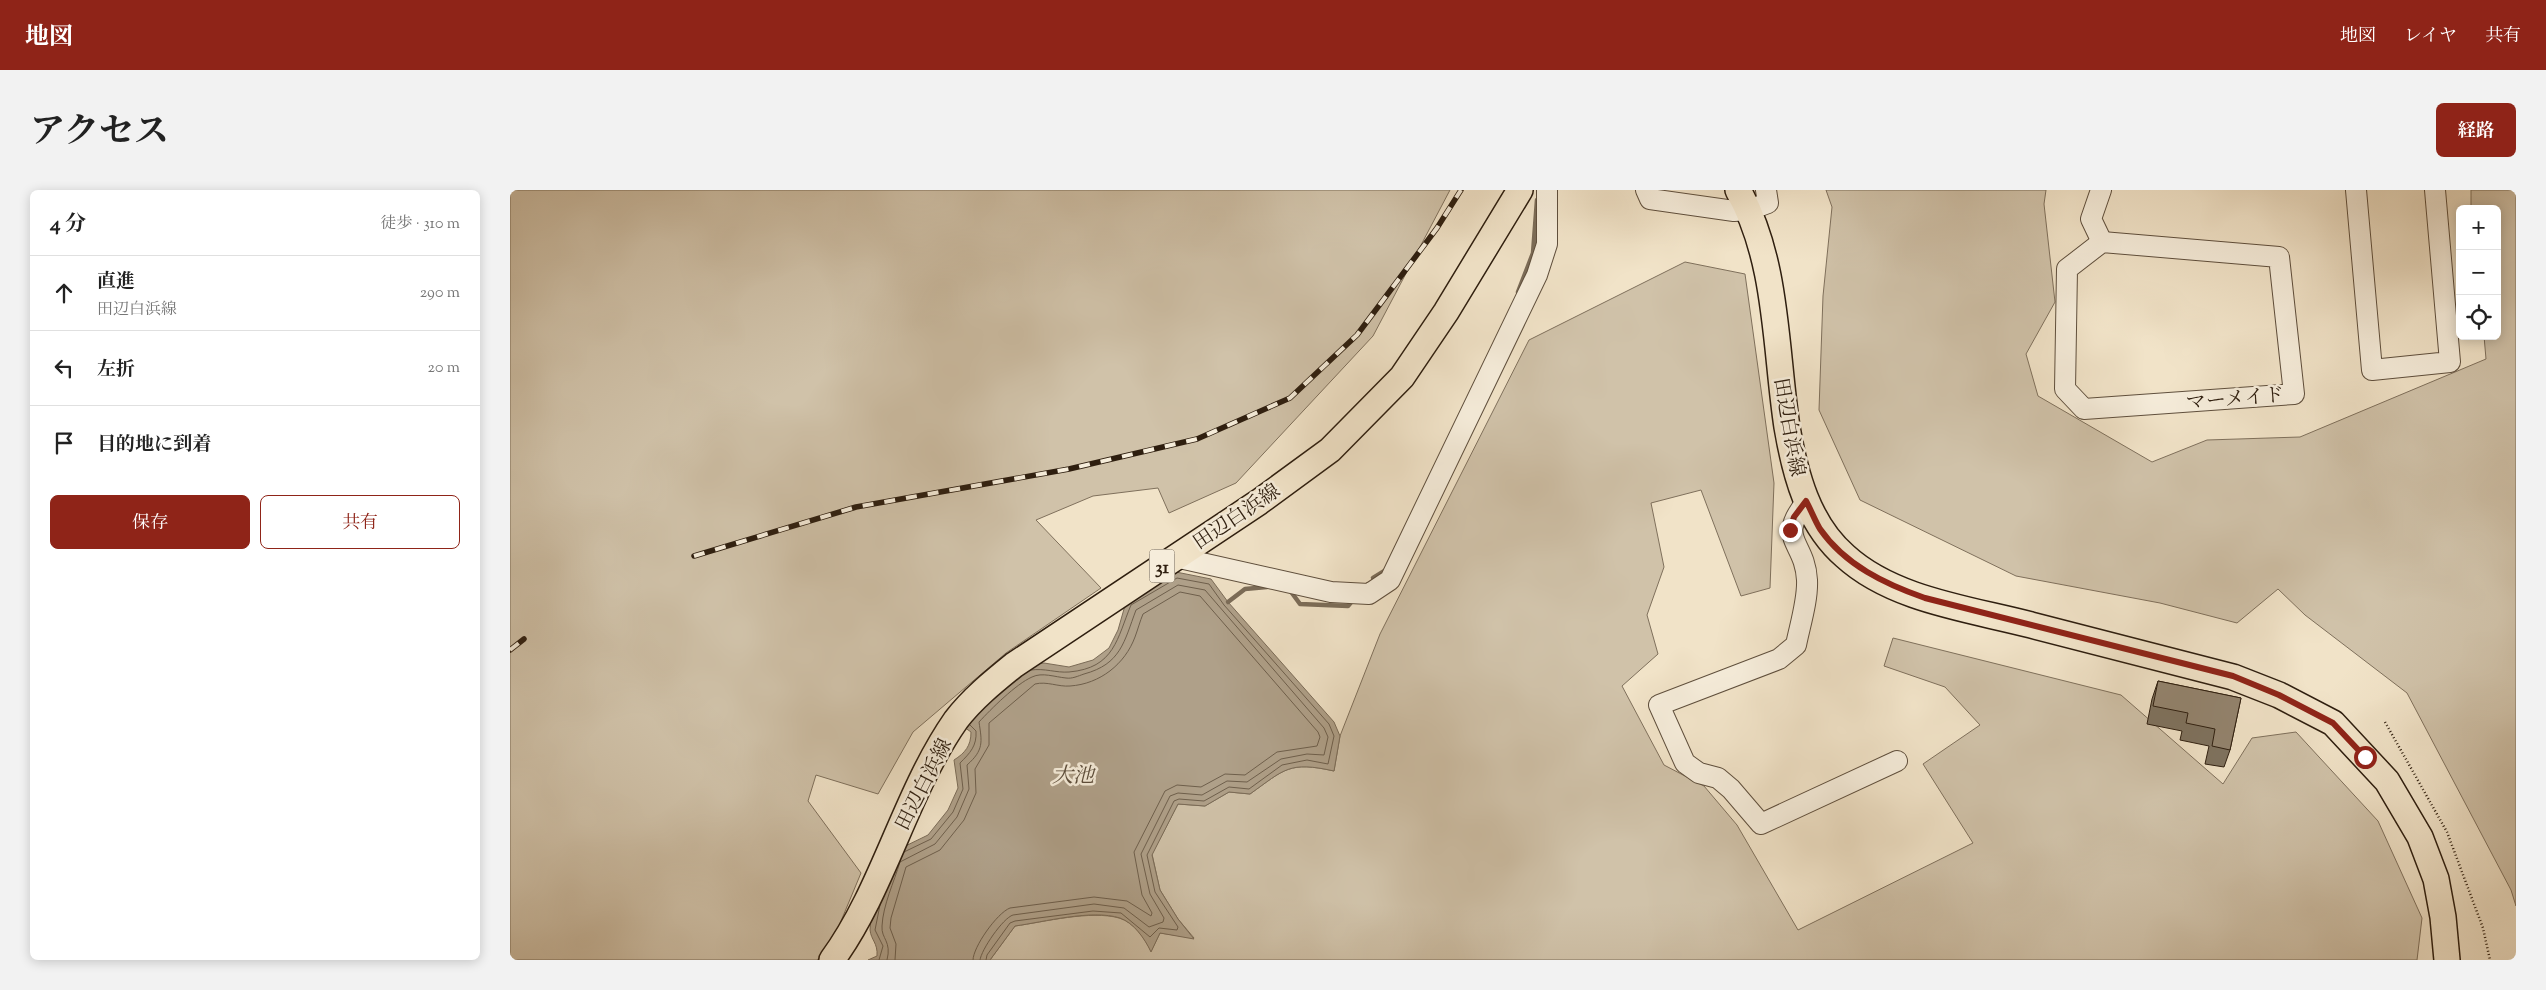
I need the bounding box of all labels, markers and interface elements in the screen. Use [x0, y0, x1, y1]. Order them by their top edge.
text: 地図 [25, 21, 73, 55]
text: 地図 [2340, 24, 2376, 50]
text: レイヤ [2404, 24, 2457, 50]
text: 共有 [2485, 24, 2521, 50]
button: 経路 [2436, 103, 2516, 157]
text: アクセス [30, 108, 169, 159]
map controls [2456, 205, 2501, 340]
button: + [2456, 205, 2501, 250]
text: 4 分 [50, 210, 86, 240]
text: 徒歩 · 310 m [380, 213, 460, 236]
button: − [2456, 250, 2501, 295]
text: 直進 [97, 269, 135, 296]
icon: ahead [50, 279, 78, 307]
text: 290 m [420, 282, 460, 305]
button: locate [2456, 295, 2501, 340]
text: 田辺白浜線 [97, 299, 177, 322]
icon: left [50, 354, 78, 382]
text: 左折 [97, 357, 135, 384]
text: 20 m [427, 357, 460, 380]
street label: 田辺白浜線 [1765, 376, 1811, 479]
street label: マーメイド [2185, 382, 2286, 419]
icon: arrive [50, 429, 78, 457]
text: 目的地に到着 [97, 432, 211, 459]
street label: 田辺白浜線 [1188, 478, 1287, 558]
button: 保存 [50, 495, 250, 549]
button: 共有 [260, 495, 460, 549]
route end [1779, 519, 1802, 542]
road number: 31 [1150, 550, 1174, 582]
street label: 田辺白浜線 [890, 734, 961, 836]
route start [2354, 746, 2377, 769]
water label: 大池 [1052, 762, 1096, 792]

